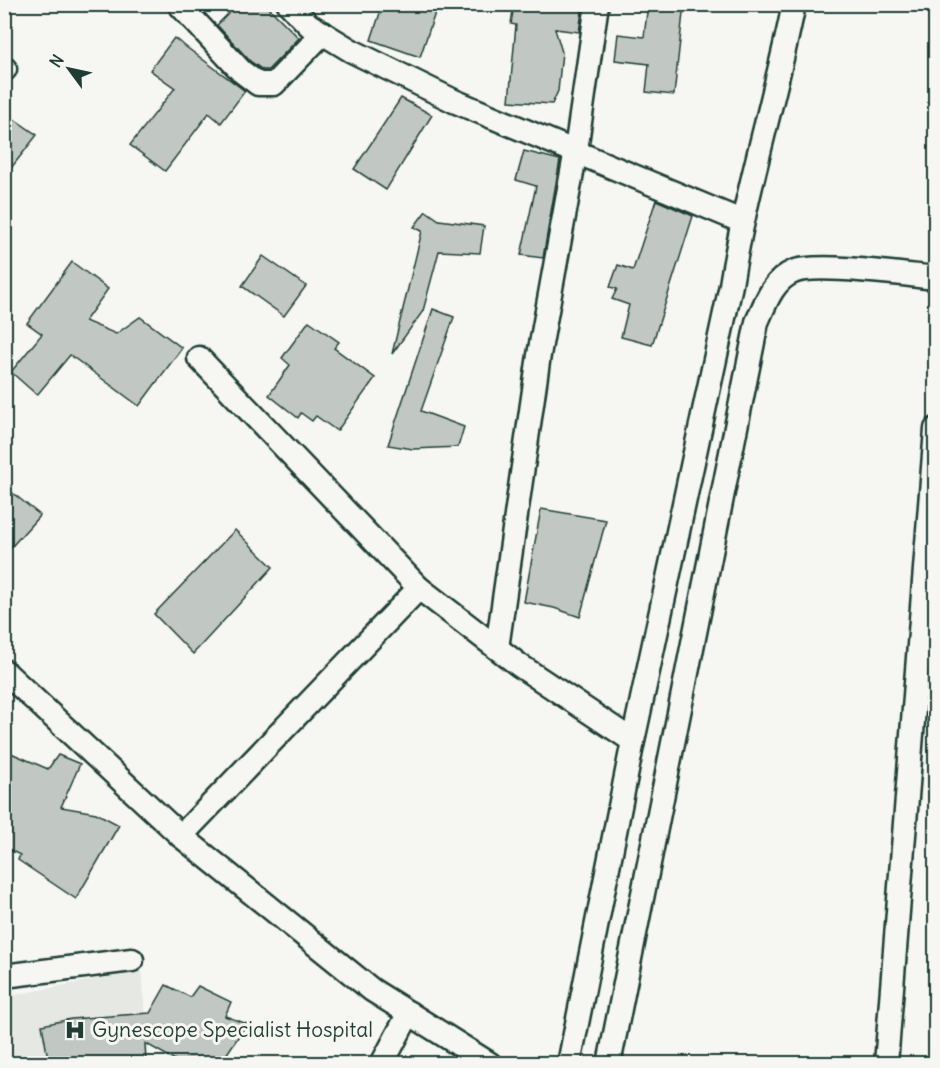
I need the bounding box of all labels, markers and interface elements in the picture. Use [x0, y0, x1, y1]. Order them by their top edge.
north arrow [39, 39, 99, 99]
text: N [45, 51, 68, 71]
place label: Gynescope Specialist Hospital [92, 1016, 373, 1043]
hospital icon: Gynescope Specialist Hospital [63, 1018, 87, 1042]

